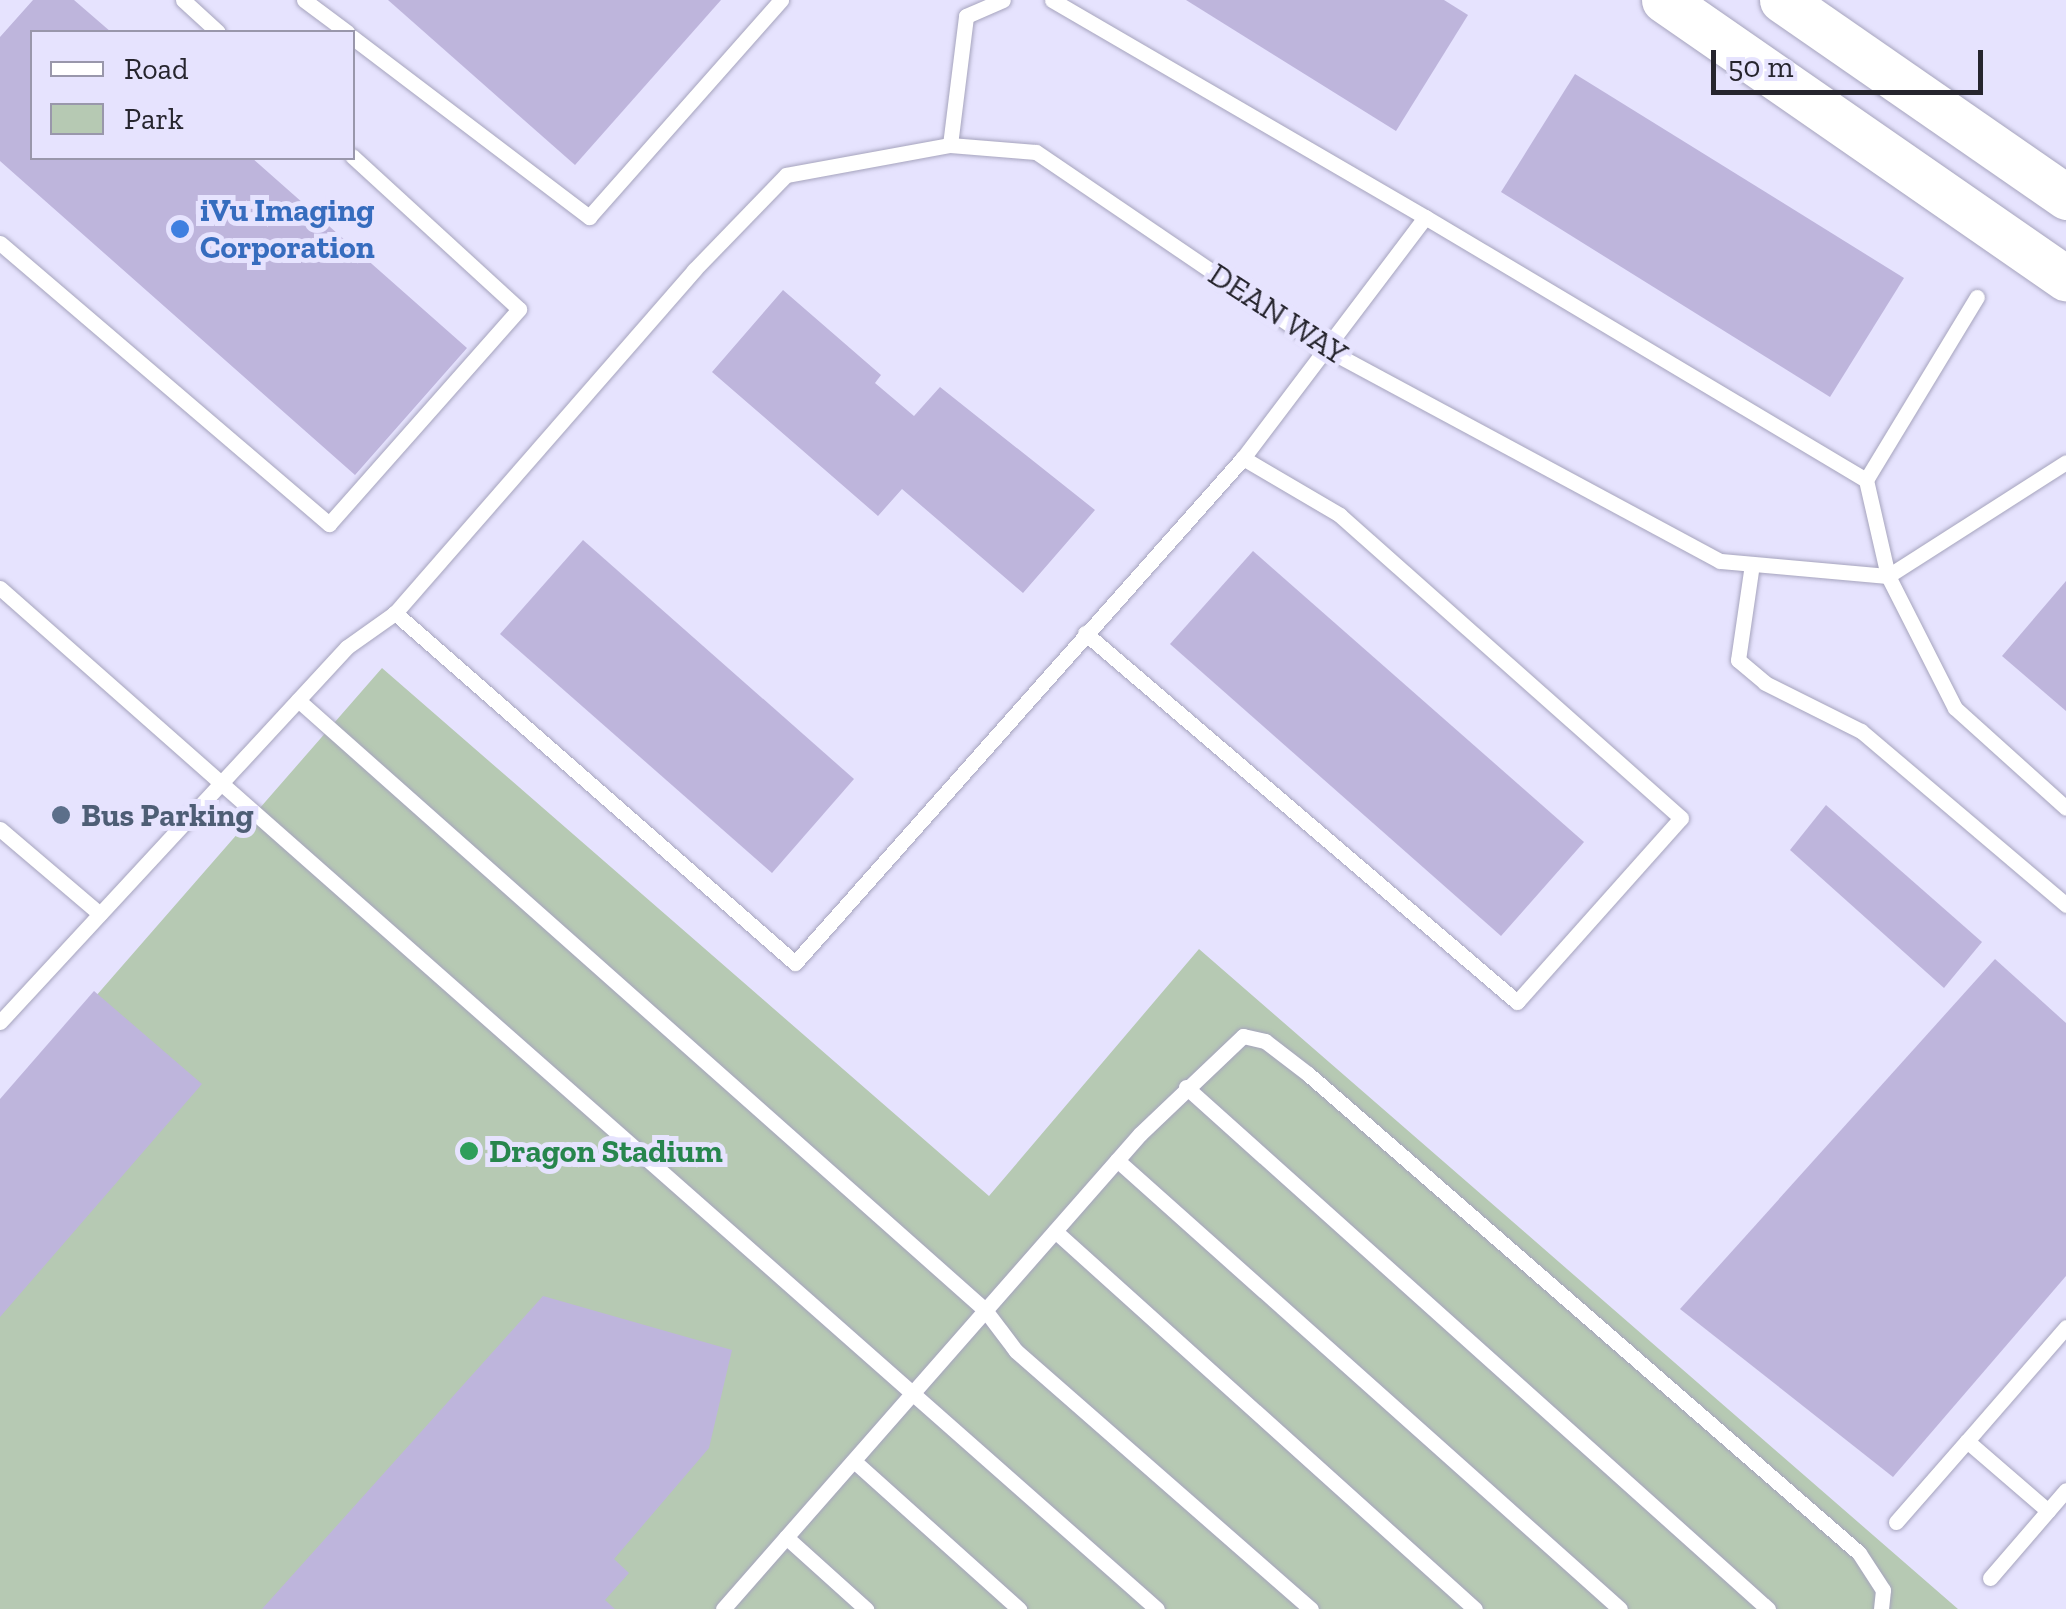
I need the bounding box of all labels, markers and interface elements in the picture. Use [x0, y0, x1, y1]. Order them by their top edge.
legend [30, 30, 355, 160]
scale bar [1716, 30, 1988, 92]
text: 50 m [1728, 49, 1793, 85]
text: Road [124, 51, 189, 87]
text: Park [124, 101, 184, 137]
place label: iVu Imaging Corporation [200, 192, 375, 267]
marker: iVu Imaging Corporation [169, 218, 191, 240]
street label: DEAN WAY [1201, 255, 1355, 373]
place label: Bus Parking [81, 796, 254, 834]
marker: Bus Parking [50, 804, 72, 826]
place label: Dragon Stadium [489, 1132, 723, 1170]
marker: Dragon Stadium [458, 1140, 480, 1162]

